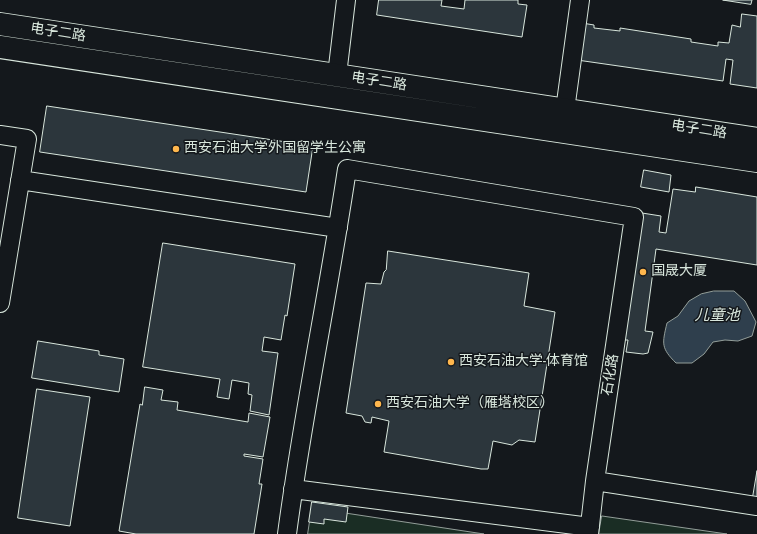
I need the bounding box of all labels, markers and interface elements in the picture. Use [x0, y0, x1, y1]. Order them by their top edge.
street label: 电子二路 [29, 20, 87, 46]
street label: 电子二路 [350, 69, 408, 95]
street label: 电子二路 [670, 117, 728, 143]
place label: 西安石油大学外国留学生公寓 [184, 141, 366, 157]
marker: 西安石油大学外国留学生公寓 [171, 144, 181, 154]
place label: 国晟大厦 [651, 264, 707, 280]
marker: 国晟大厦 [638, 267, 648, 277]
water label: 儿童池 [695, 307, 739, 325]
street label: 石化路 [599, 353, 623, 397]
place label: 西安石油大学-体育馆 [459, 354, 588, 370]
marker: 西安石油大学-体育馆 [446, 357, 456, 367]
place label: 西安石油大学（雁塔校区） [386, 396, 554, 412]
marker: 西安石油大学（雁塔校区） [373, 399, 383, 409]

